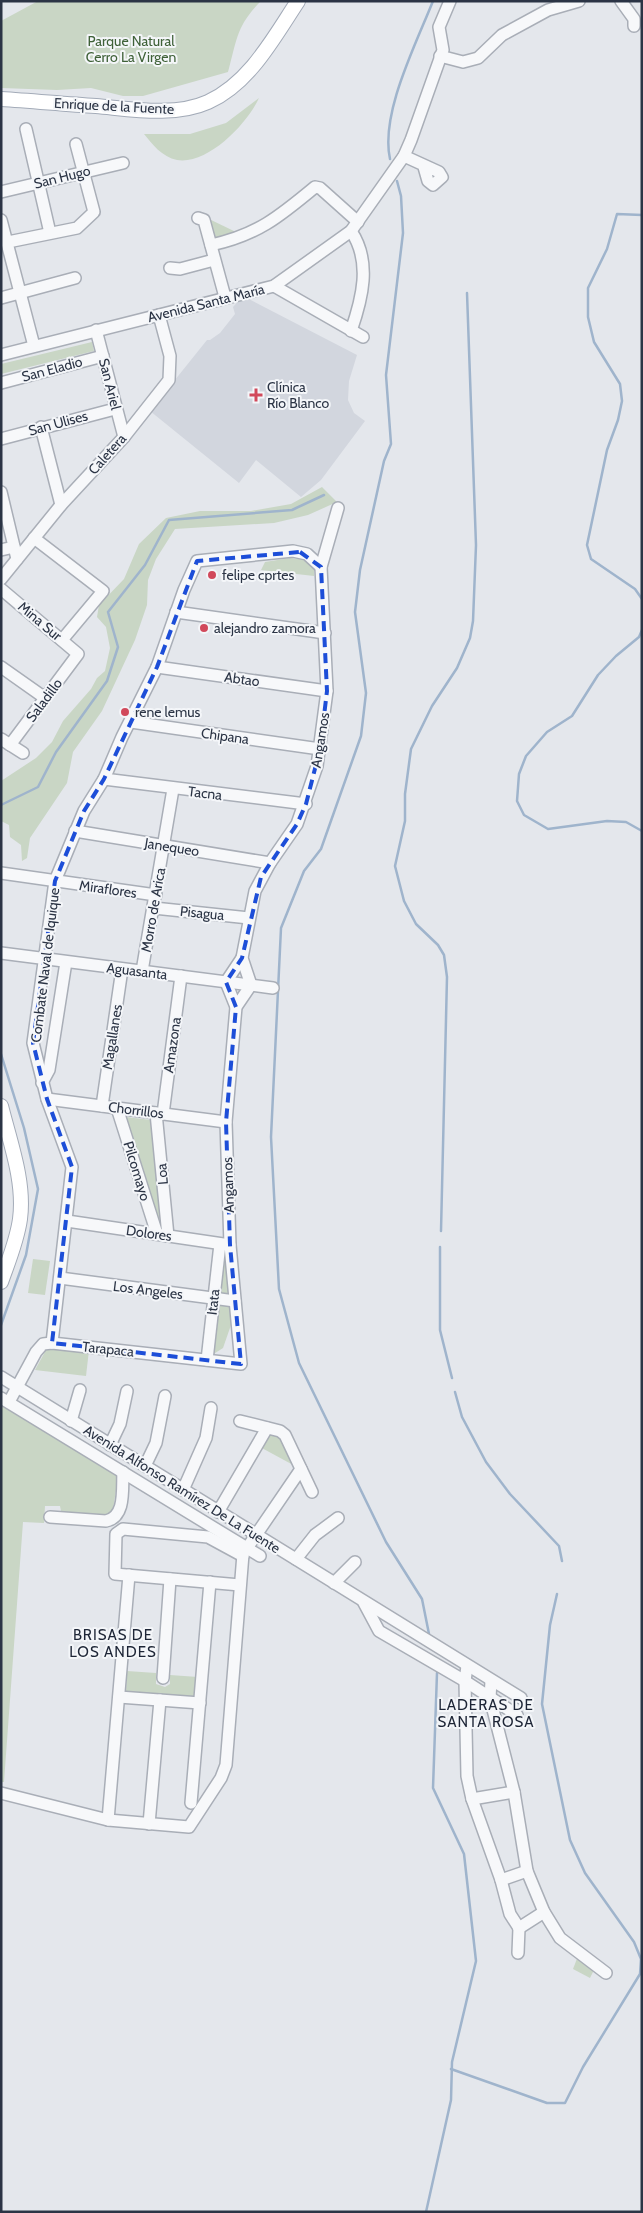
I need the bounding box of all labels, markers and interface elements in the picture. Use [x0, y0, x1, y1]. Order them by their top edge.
park label: Parque Natural Cerro La Virgen [86, 32, 176, 66]
street label: Enrique de la Fuente [53, 94, 175, 118]
street label: San Hugo [32, 161, 92, 193]
street label: Avenida Santa María [146, 280, 267, 326]
street label: San Eladio [20, 352, 85, 386]
street label: San Ariel [95, 356, 125, 412]
place label: Clínica Río Blanco [267, 378, 330, 412]
marker: Clínica Río Blanco [249, 388, 263, 402]
street label: San Ulises [26, 406, 90, 440]
street label: Caletera [84, 430, 130, 478]
place label: felipe cprtes [222, 566, 294, 584]
marker: felipe cprtes [206, 569, 218, 581]
street label: Mina Sur [14, 597, 66, 645]
place label: alejandro zamora [214, 619, 316, 637]
marker: alejandro zamora [198, 622, 210, 634]
street label: Abtao [223, 668, 261, 690]
street label: Saladillo [22, 674, 66, 725]
place label: rene lemus [135, 703, 201, 721]
marker: rene lemus [119, 706, 131, 718]
street label: Angamos [307, 711, 333, 769]
street label: Chipana [200, 724, 250, 748]
street label: Tacna [187, 782, 223, 804]
street label: Janequeo [142, 834, 201, 860]
street label: Morro de Arica [137, 866, 169, 954]
street label: Miraflores [78, 876, 138, 902]
street label: Combate Naval de Iquique [27, 887, 63, 1043]
street label: Pisagua [179, 902, 225, 924]
street label: Aguasanta [106, 958, 169, 984]
street label: Magallanes [98, 1003, 126, 1071]
street label: Amazona [159, 1016, 185, 1074]
street label: Chorrillos [107, 1098, 165, 1122]
street label: Pilcomayo [119, 1139, 155, 1203]
street label: Angamos [218, 1157, 238, 1213]
street label: Loa [152, 1162, 172, 1185]
street label: Dolores [125, 1221, 173, 1245]
street label: Los Angeles [112, 1277, 184, 1303]
street label: Itata [203, 1288, 223, 1316]
street label: Tarapaca [81, 1337, 135, 1361]
street label: Avenida Alfonso Ramírez De La Fuente [80, 1421, 284, 1557]
district label: BRISAS DE LOS ANDES [69, 1626, 157, 1661]
district label: LADERAS DE SANTA ROSA [438, 1696, 534, 1731]

